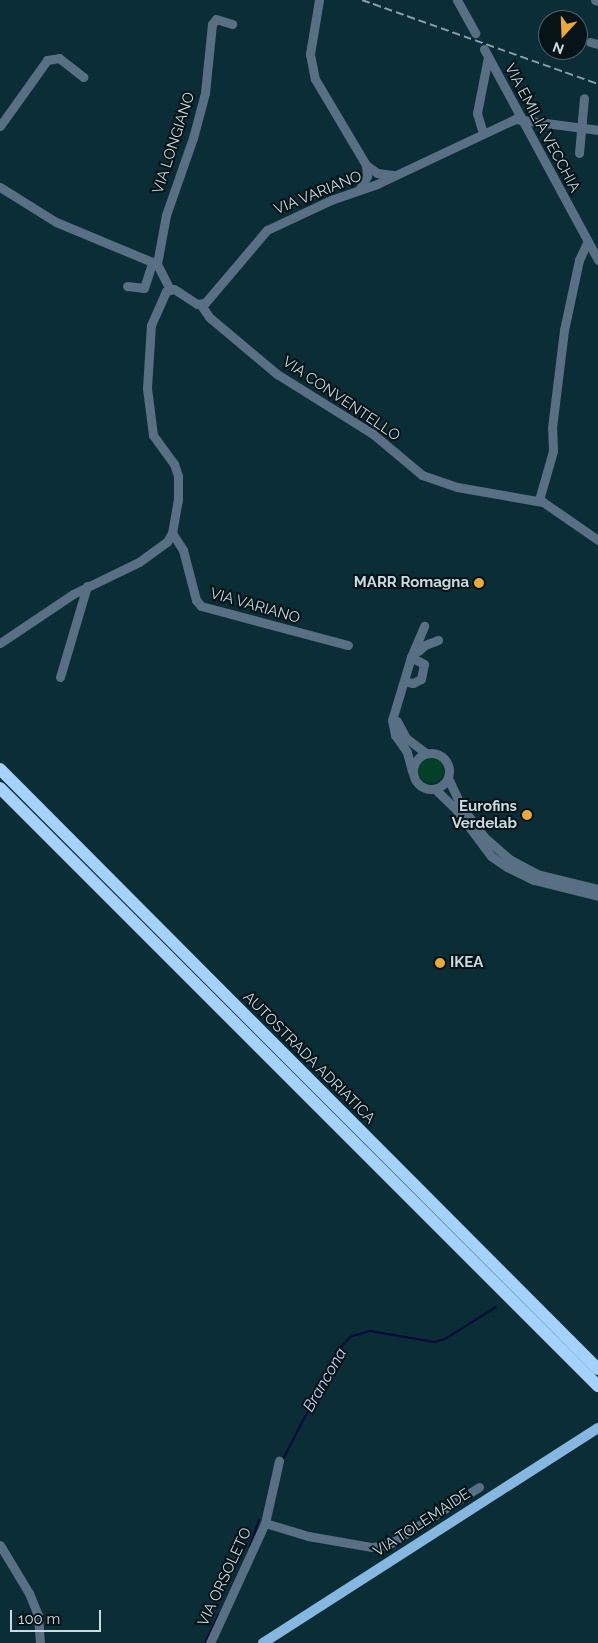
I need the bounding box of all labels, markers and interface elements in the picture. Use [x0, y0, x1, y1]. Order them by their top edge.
north arrow [538, 10, 588, 60]
text: N [550, 39, 566, 58]
street label: VIA EMILIA VECCHIA [500, 60, 584, 196]
street label: VIA LONGIANO [149, 90, 199, 196]
street label: VIA VARIANO [271, 167, 365, 219]
street label: VIA CONVENTELLO [279, 353, 403, 445]
place label: MARR Romagna [354, 574, 469, 592]
marker: MARR Romagna [473, 577, 485, 589]
street label: VIA VARIANO [207, 584, 303, 628]
place label: Eurofins Verdelab [452, 797, 517, 832]
marker: Eurofins Verdelab [521, 809, 533, 821]
place label: IKEA [450, 954, 483, 972]
marker: IKEA [434, 957, 446, 969]
street label: AUTOSTRADA ADRIATICA [239, 988, 379, 1128]
water label: Brancona [299, 1345, 351, 1415]
street label: VIA TOLEMAIDE [370, 1485, 474, 1561]
street label: VIA ORSOLETO [194, 1525, 256, 1629]
scale bar [12, 1600, 104, 1632]
text: 100 m [18, 1610, 60, 1628]

